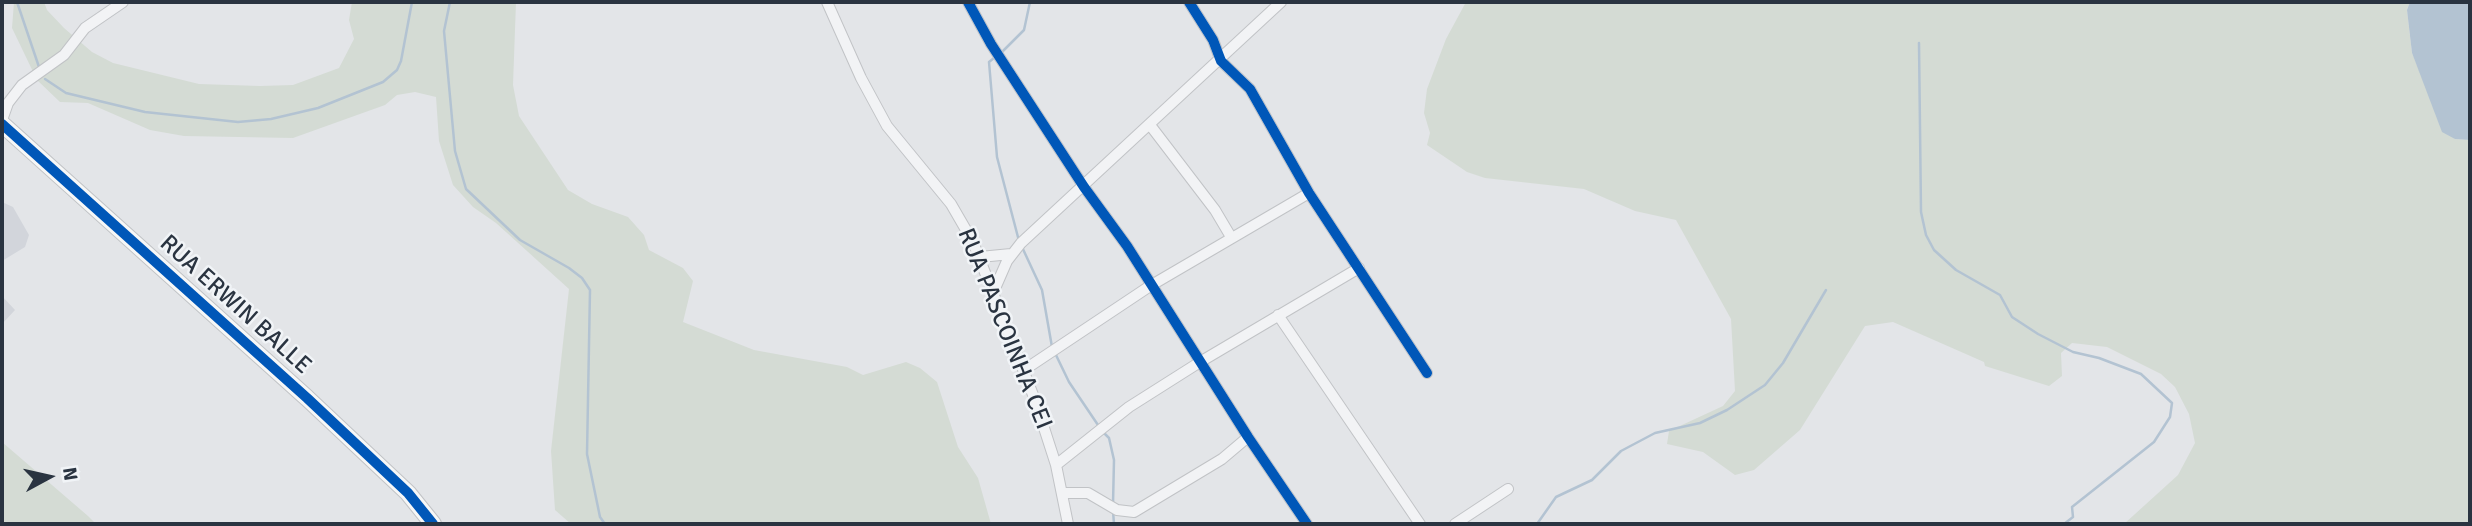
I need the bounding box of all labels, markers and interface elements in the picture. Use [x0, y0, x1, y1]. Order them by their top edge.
street label: RUA PASCOINHA CEI [950, 224, 1058, 434]
street label: RUA ERWIN BALLE [153, 229, 317, 381]
north arrow [14, 442, 84, 512]
text: N [57, 466, 83, 482]

